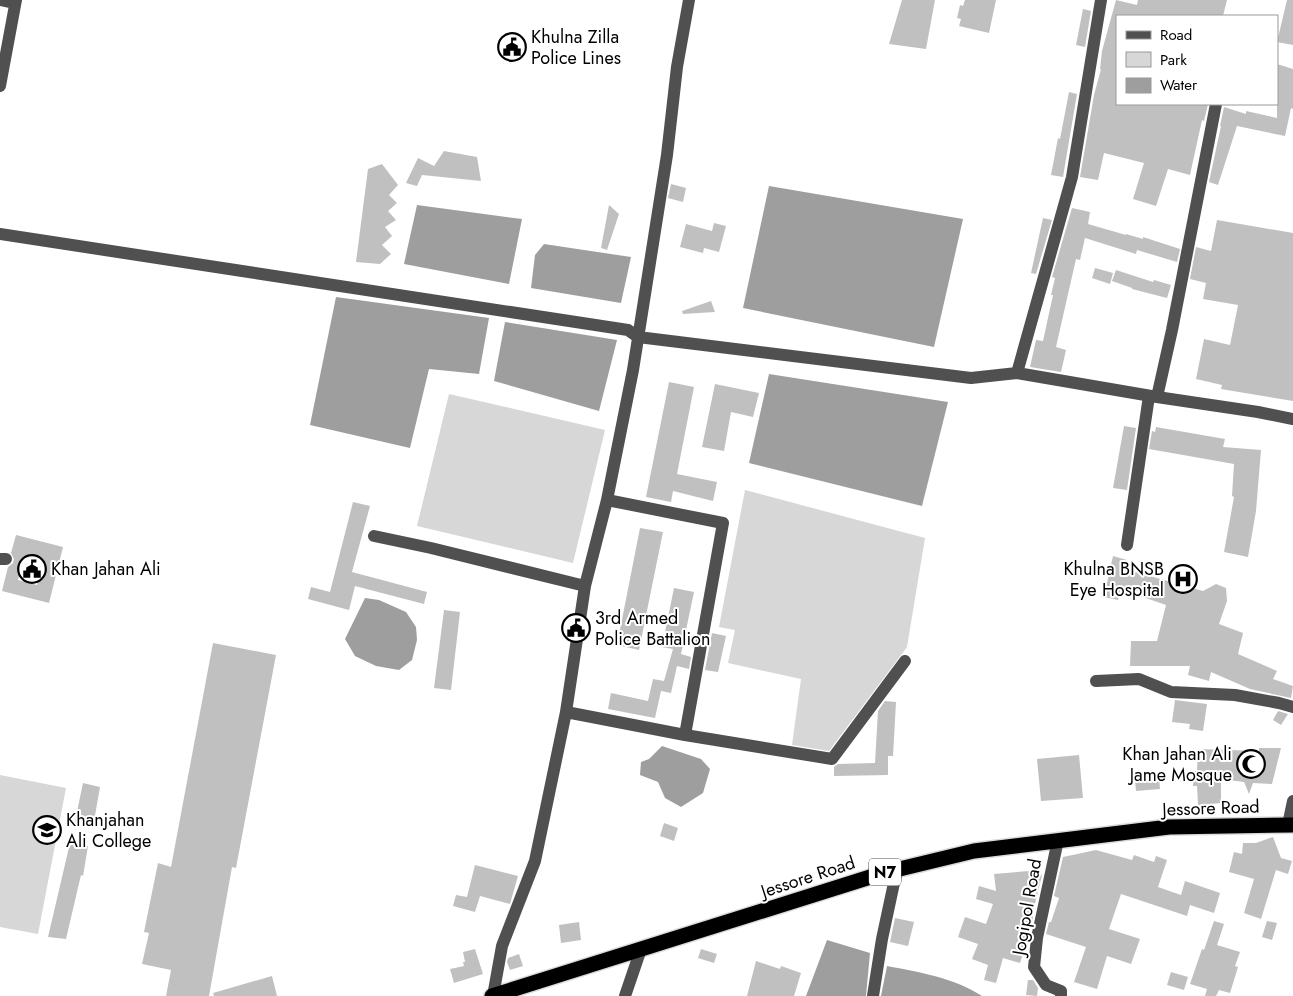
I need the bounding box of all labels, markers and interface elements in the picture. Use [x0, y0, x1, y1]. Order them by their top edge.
legend [1116, 15, 1278, 105]
place label: Khulna Zilla Police Lines [531, 24, 621, 71]
text: Road [1160, 24, 1192, 46]
public building icon: Khulna Zilla Police Lines [497, 32, 527, 62]
text: Park [1160, 49, 1187, 71]
text: Water [1160, 74, 1198, 96]
public building icon: Khan Jahan Ali [17, 554, 47, 584]
place label: Khan Jahan Ali [51, 556, 161, 582]
place label: Khulna BNSB Eye Hospital [1063, 556, 1164, 603]
hospital icon: Khulna BNSB Eye Hospital [1168, 564, 1198, 594]
place label: 3rd Armed Police Battalion [595, 605, 710, 652]
public building icon: 3rd Armed Police Battalion [561, 613, 591, 643]
place label: Khan Jahan Ali Jame Mosque [1122, 741, 1232, 788]
mosque icon: Khan Jahan Ali Jame Mosque [1236, 749, 1266, 779]
street label: Jessore Road [1160, 793, 1260, 823]
place label: Khanjahan Ali College [66, 807, 151, 854]
school or university icon: Khanjahan Ali College [32, 815, 62, 845]
street label: Jessore Road [756, 850, 858, 905]
street label: Jogipol Road [1005, 857, 1048, 959]
road number: N7 [869, 859, 901, 886]

